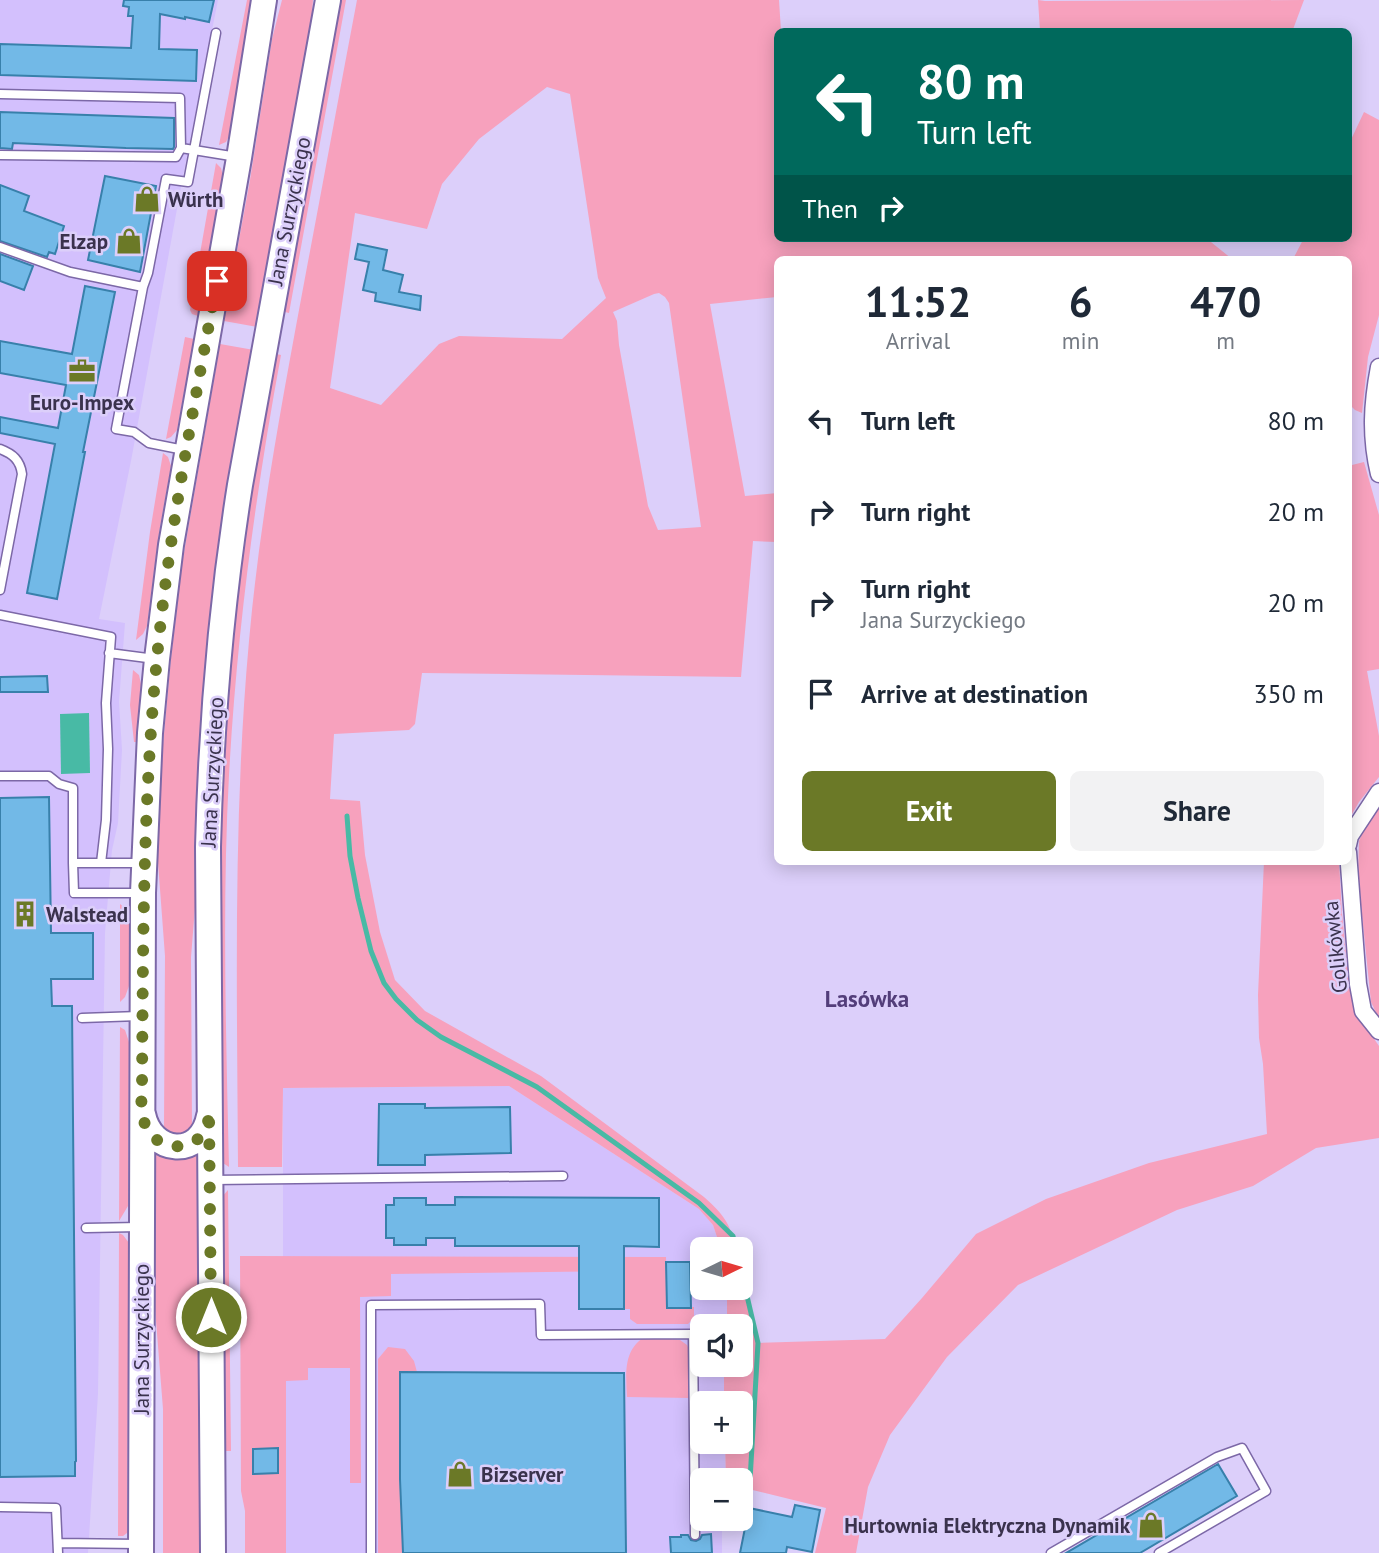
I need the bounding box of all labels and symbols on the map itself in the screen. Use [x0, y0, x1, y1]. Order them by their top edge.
street label: Jana Surzyckiego [261, 135, 317, 288]
shop icon: Würth [132, 184, 162, 214]
place label: Würth [168, 186, 224, 213]
shop icon: Elzap [114, 226, 144, 256]
place label: Elzap [59, 228, 108, 255]
pin [187, 251, 247, 311]
office icon: Euro-Impex [67, 356, 97, 386]
place label: Euro-Impex [30, 389, 134, 416]
street label: Jana Surzyckiego [195, 696, 229, 849]
building icon: Walstead [10, 899, 40, 929]
street label: Golikówka [1317, 900, 1353, 994]
place label: Walstead [46, 901, 128, 928]
district label: Lasówka [825, 984, 909, 1013]
north arrow [690, 1237, 752, 1300]
street label: Jana Surzyckiego [128, 1264, 155, 1415]
position arrow [174, 1280, 248, 1354]
shop icon: Bizserver [445, 1459, 475, 1489]
place label: Bizserver [481, 1461, 564, 1488]
shop icon: Hurtownia Elektryczna Dynamik [1136, 1510, 1166, 1540]
place label: Hurtownia Elektryczna Dynamik [844, 1512, 1131, 1539]

